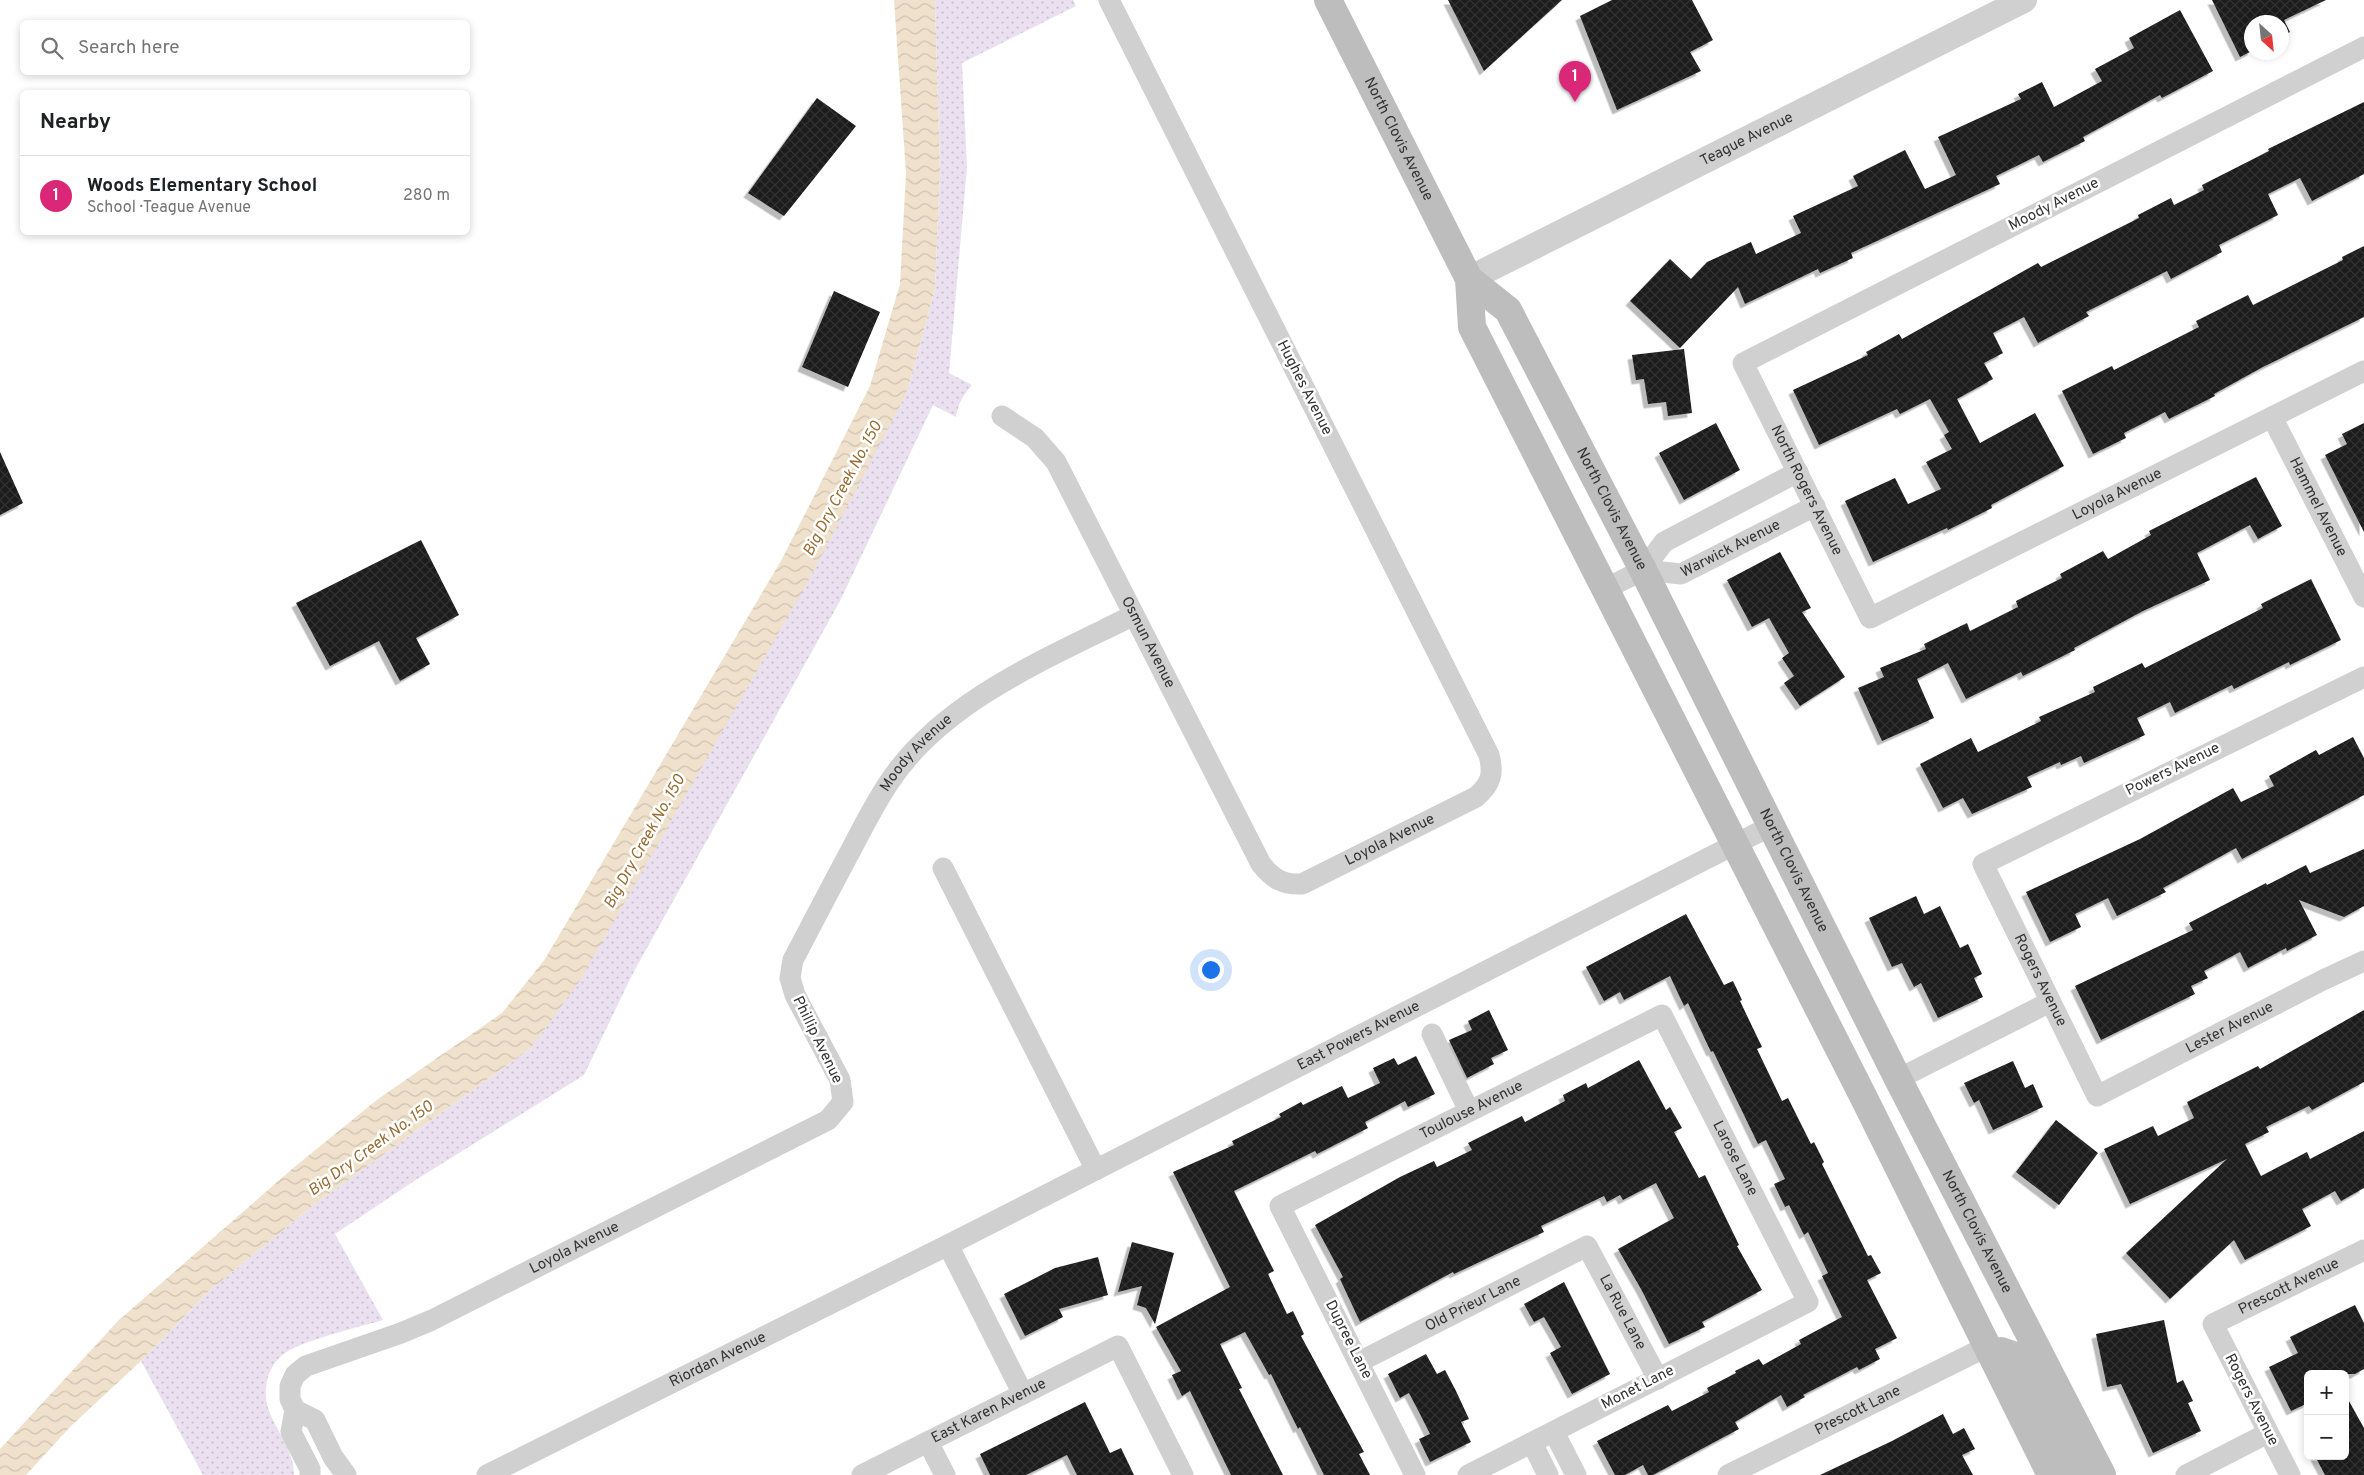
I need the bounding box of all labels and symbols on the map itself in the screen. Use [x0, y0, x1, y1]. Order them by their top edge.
north arrow [2244, 15, 2289, 60]
pin: 1 [1559, 61, 1591, 102]
street label: North Clovis Avenue [1359, 74, 1438, 204]
street label: Teague Avenue [1697, 108, 1797, 171]
street label: Moody Avenue [2006, 174, 2102, 236]
street label: Hughes Avenue [1272, 337, 1336, 439]
water label: Big Dry Creek No. 150 [799, 418, 887, 560]
street label: North Rogers Avenue [1766, 422, 1847, 559]
street label: North Clovis Avenue [1572, 444, 1651, 574]
street label: Hammel Avenue [2285, 454, 2351, 560]
street label: Loyola Avenue [2069, 464, 2165, 525]
street label: Warwick Avenue [1678, 516, 1784, 582]
street label: Osmun Avenue [1117, 593, 1179, 691]
street label: Moody Avenue [876, 710, 956, 795]
street label: Powers Avenue [2123, 739, 2223, 801]
water label: Big Dry Creek No. 150 [600, 771, 690, 912]
street label: North Clovis Avenue [1755, 806, 1833, 936]
street label: Loyola Avenue [1342, 810, 1438, 870]
street label: Rogers Avenue [2009, 931, 2071, 1030]
your location [1198, 957, 1224, 983]
street label: Phillip Avenue [788, 993, 846, 1087]
street label: East Powers Avenue [1294, 997, 1423, 1075]
street label: Lester Avenue [2183, 998, 2277, 1058]
street label: Toulouse Avenue [1417, 1076, 1526, 1144]
water label: Big Dry Creek No. 150 [305, 1097, 438, 1201]
street label: Larose Lane [1708, 1118, 1762, 1199]
street label: North Clovis Avenue [1937, 1167, 2016, 1297]
street label: Loyola Avenue [526, 1218, 622, 1279]
street label: Prescott Avenue [2235, 1254, 2342, 1320]
street label: La Rue Lane [1595, 1271, 1650, 1353]
street label: Old Prieur Lane [1422, 1272, 1524, 1336]
street label: Dupree Lane [1320, 1297, 1376, 1383]
street label: Riordan Avenue [666, 1328, 769, 1392]
street label: Rogers Avenue [2220, 1351, 2282, 1449]
street label: Monet Lane [1598, 1362, 1678, 1414]
street label: East Karen Avenue [928, 1374, 1049, 1448]
street label: Prescott Lane [1812, 1381, 1904, 1440]

